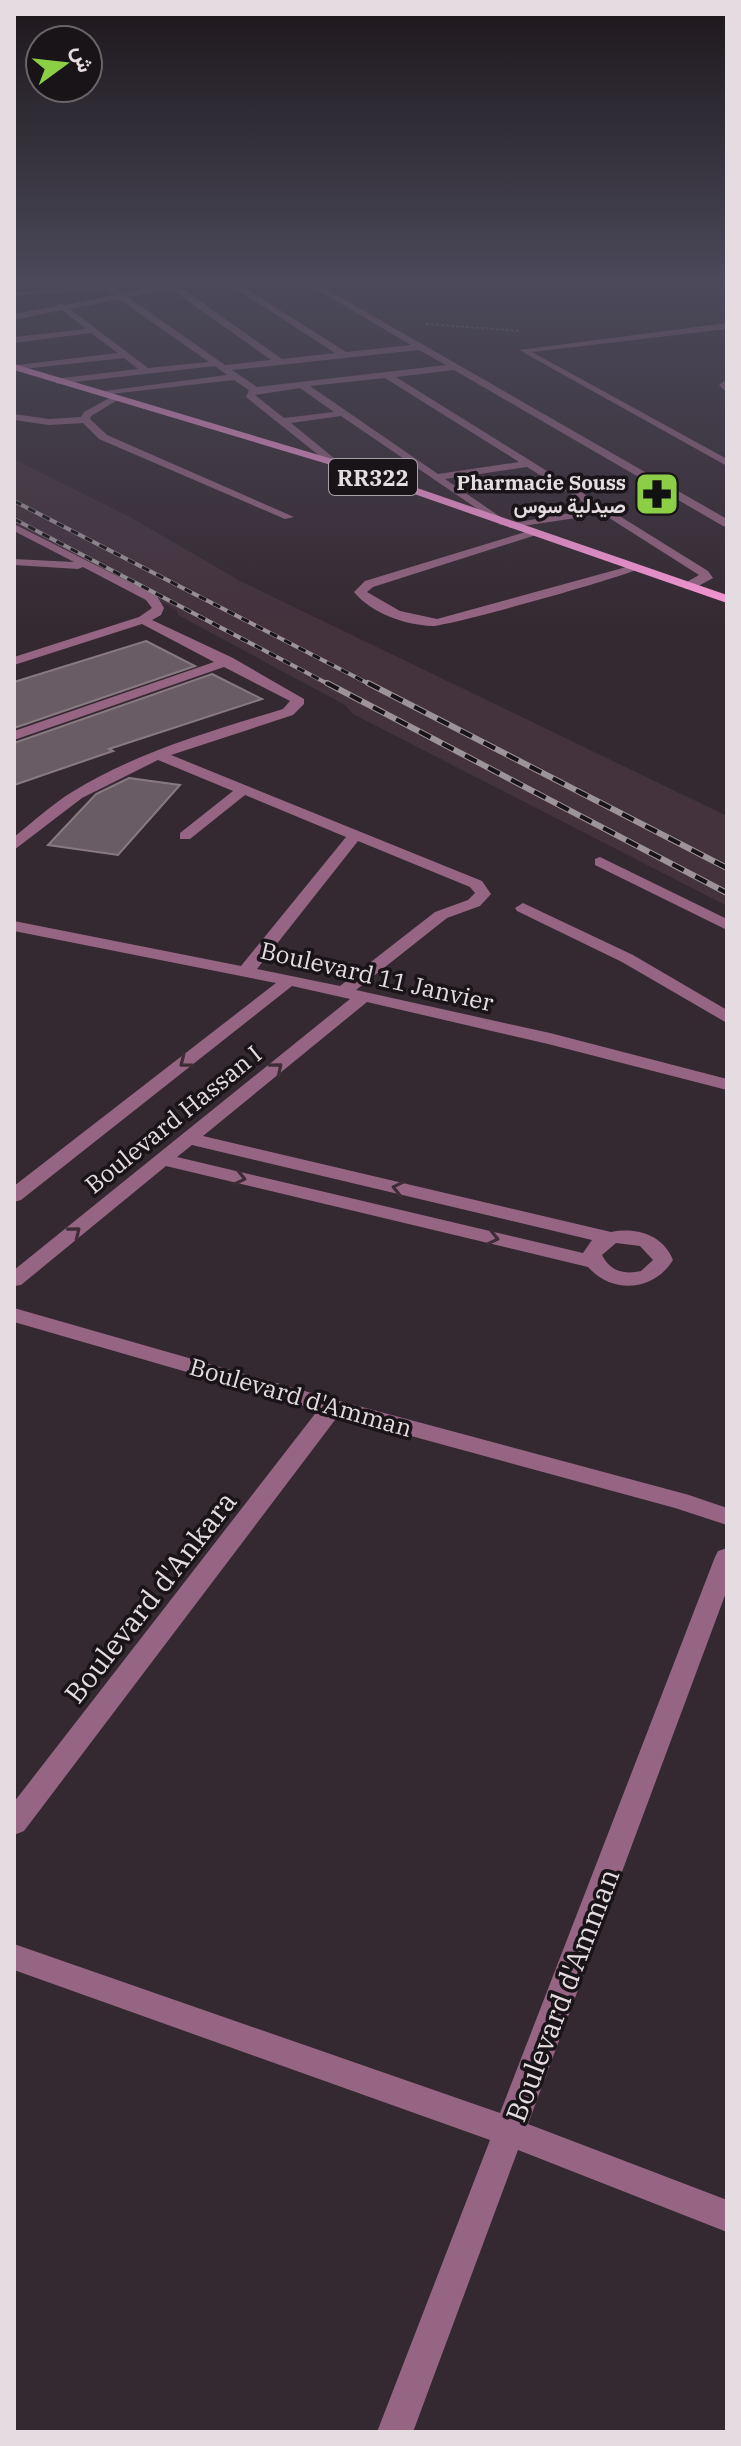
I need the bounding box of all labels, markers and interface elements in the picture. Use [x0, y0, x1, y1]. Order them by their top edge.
north arrow [24, 24, 104, 104]
text: ش [66, 42, 101, 75]
road number: RR322 [329, 459, 417, 495]
place label: Pharmacie Souss صيدلية سوس [457, 469, 626, 519]
pharmacy icon: Pharmacie Souss صيدلية سوس [633, 470, 681, 518]
street label: Boulevard 11 Janvier [257, 934, 497, 1018]
street label: Boulevard Hassan I [78, 1038, 268, 1200]
one-way arrow [180, 1052, 194, 1067]
one-way arrow [268, 1063, 282, 1078]
one-way arrow [232, 1169, 246, 1186]
one-way arrow [392, 1180, 406, 1197]
one-way arrow [66, 1227, 81, 1241]
one-way arrow [485, 1229, 499, 1246]
street label: Boulevard d'Amman [186, 1350, 416, 1444]
street label: Boulevard d'Ankara [56, 1484, 244, 1710]
street label: Boulevard d'Amman [497, 1863, 627, 2127]

